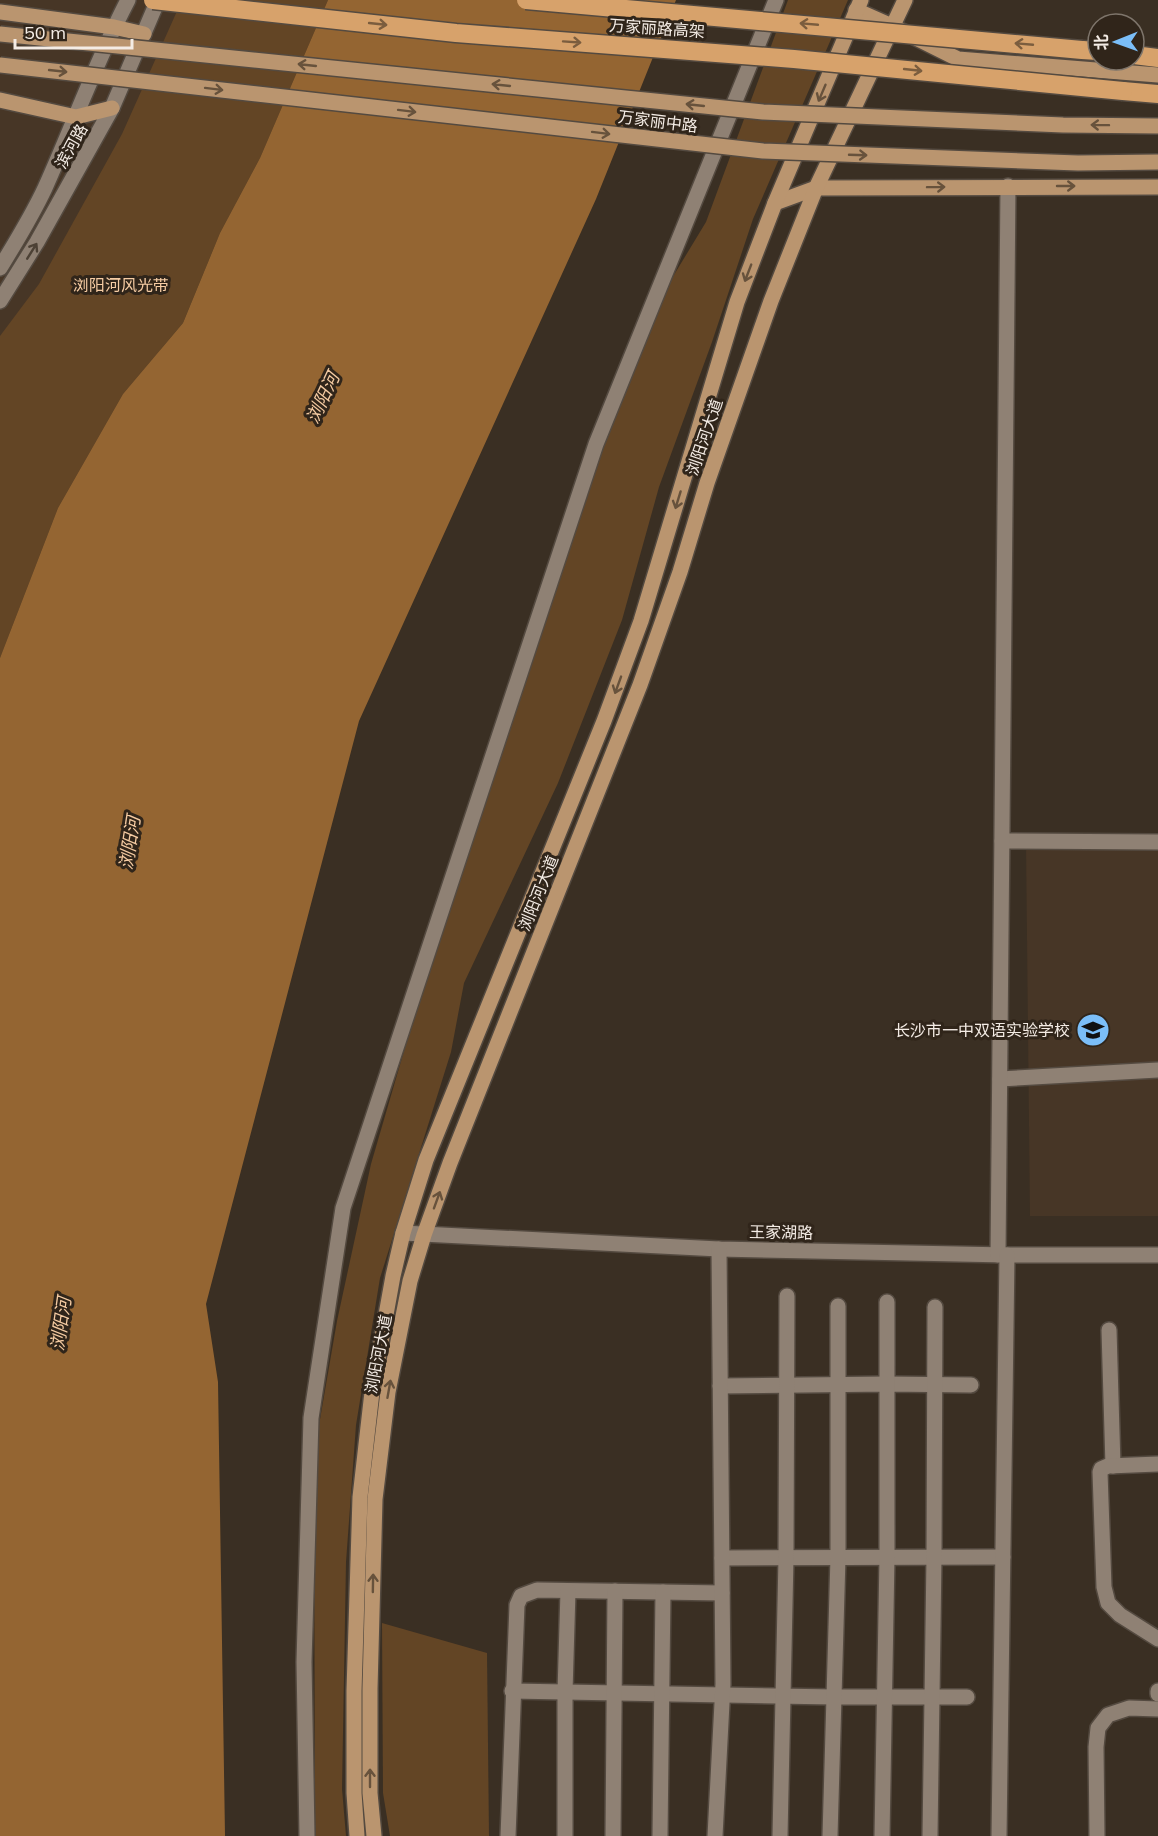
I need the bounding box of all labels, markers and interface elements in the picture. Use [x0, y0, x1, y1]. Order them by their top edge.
scale bar [15, 12, 132, 50]
north arrow [1086, 12, 1146, 72]
street label: 万家丽路高架 [608, 15, 706, 41]
one-way arrow [800, 18, 819, 29]
one-way arrow [368, 19, 387, 30]
text: 50 m [24, 21, 66, 44]
text: 北 [1091, 34, 1111, 50]
one-way arrow [562, 36, 582, 47]
one-way arrow [1015, 38, 1035, 49]
one-way arrow [298, 59, 318, 70]
one-way arrow [903, 65, 922, 76]
one-way arrow [48, 66, 68, 77]
one-way arrow [492, 79, 512, 90]
one-way arrow [203, 83, 223, 94]
one-way arrow [816, 83, 827, 101]
one-way arrow [686, 99, 706, 110]
one-way arrow [397, 105, 417, 116]
street label: 万家丽中路 [617, 106, 699, 136]
street label: 滨河路 [51, 120, 91, 172]
one-way arrow [1090, 120, 1110, 131]
one-way arrow [591, 128, 610, 139]
one-way arrow [847, 149, 867, 160]
one-way arrow [1056, 180, 1076, 192]
one-way arrow [926, 181, 946, 193]
one-way arrow [25, 243, 38, 260]
one-way arrow [742, 263, 753, 282]
park label: 浏阳河风光带 [73, 275, 169, 295]
water label: 浏阳河 [301, 366, 346, 427]
street label: 浏阳河大道 [682, 396, 726, 478]
one-way arrow [672, 490, 683, 509]
one-way arrow [611, 675, 622, 694]
water label: 浏阳河 [114, 811, 146, 871]
street label: 浏阳河大道 [514, 852, 562, 934]
school or university icon: 长沙市一中双语实验学校 [1075, 1012, 1111, 1048]
place label: 长沙市一中双语实验学校 [894, 1020, 1070, 1040]
one-way arrow [432, 1191, 443, 1210]
street label: 王家湖路 [749, 1221, 813, 1243]
water label: 浏阳河 [45, 1293, 76, 1352]
street label: 浏阳河大道 [361, 1313, 395, 1395]
one-way arrow [384, 1379, 395, 1399]
one-way arrow [367, 1573, 379, 1593]
one-way arrow [364, 1768, 376, 1788]

